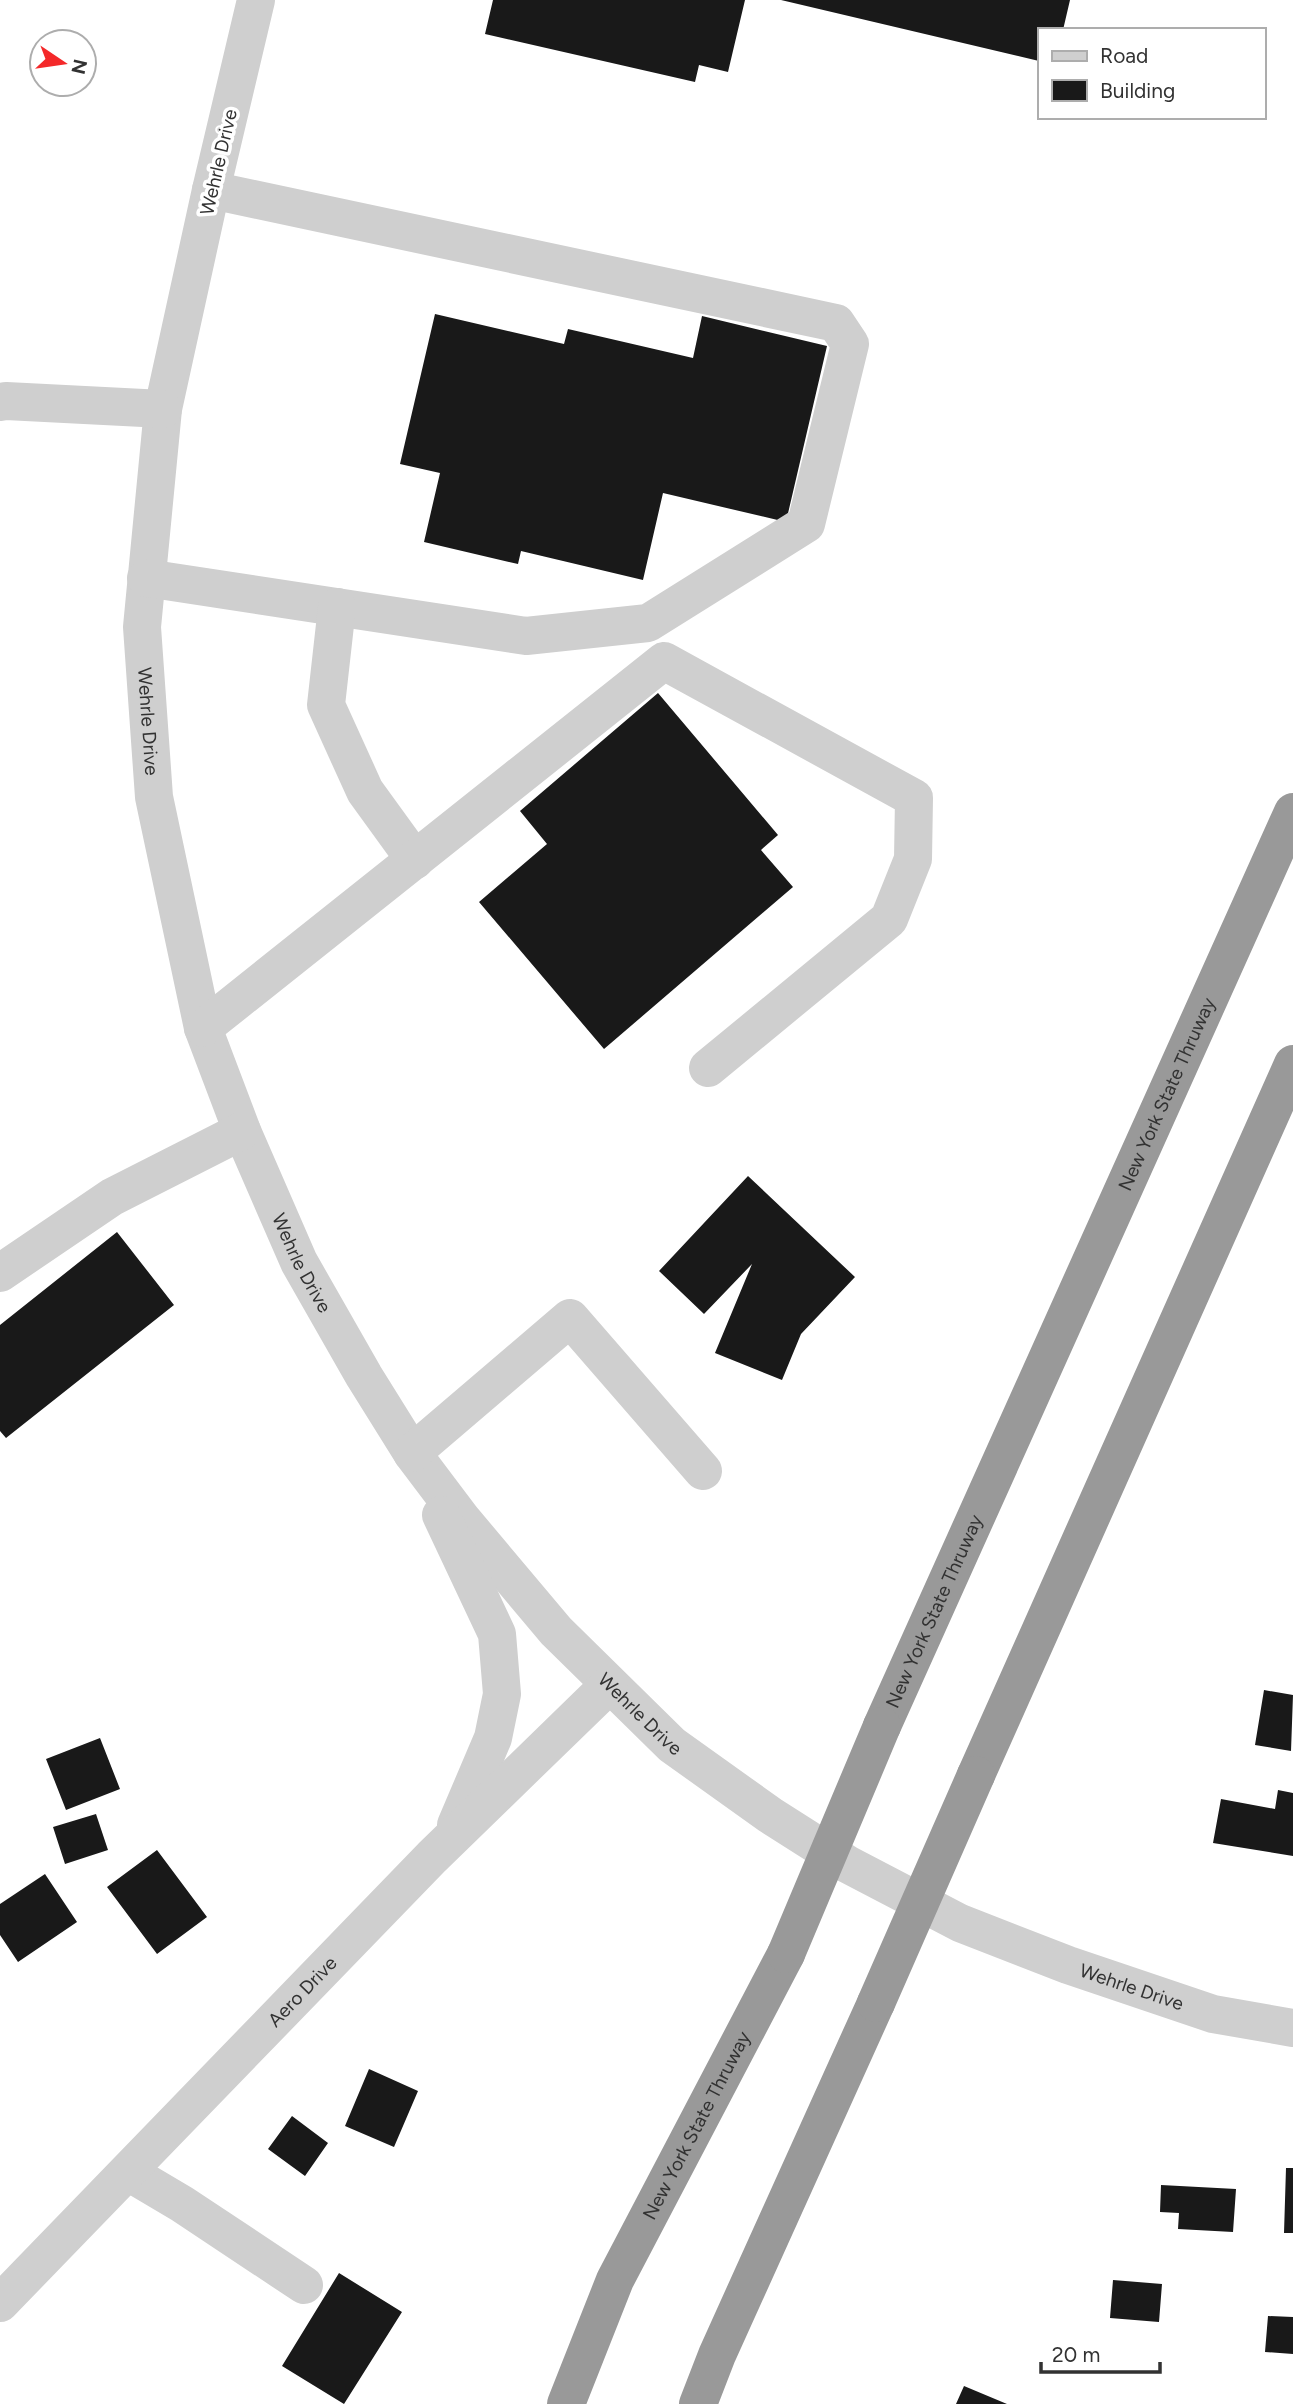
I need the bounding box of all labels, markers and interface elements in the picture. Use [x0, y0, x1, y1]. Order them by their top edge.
north arrow [28, 28, 98, 98]
legend [1038, 28, 1265, 119]
text: Road [1100, 43, 1148, 68]
text: N [66, 57, 92, 76]
text: Building [1100, 78, 1175, 103]
street label: Wehrle Drive [195, 107, 242, 217]
street label: Wehrle Drive [133, 667, 163, 776]
street label: New York State Thruway [1113, 994, 1220, 1194]
street label: Wehrle Drive [267, 1210, 336, 1317]
street label: New York State Thruway [881, 1511, 988, 1711]
street label: Wehrle Drive [593, 1668, 686, 1760]
street label: Aero Drive [263, 1952, 342, 2032]
street label: Wehrle Drive [1077, 1959, 1186, 2015]
street label: New York State Thruway [638, 2028, 755, 2224]
scale bar [1041, 2330, 1160, 2374]
text: 20 m [1052, 2342, 1100, 2367]

